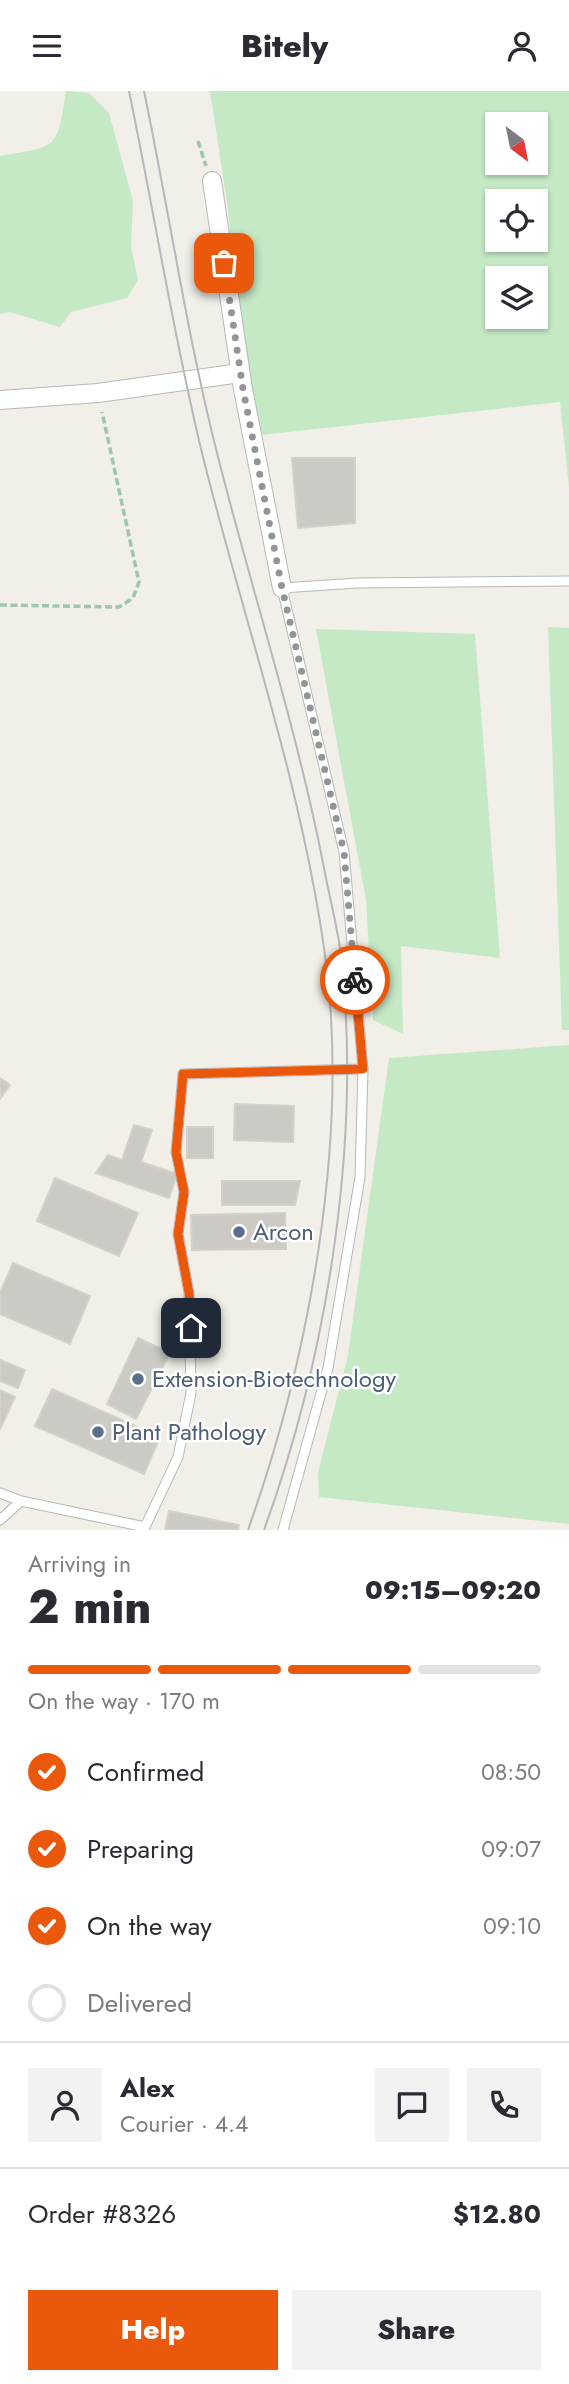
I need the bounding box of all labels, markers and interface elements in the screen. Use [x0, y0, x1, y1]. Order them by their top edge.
text: Bitely [241, 23, 328, 69]
icon: menu [28, 27, 66, 65]
icon: person [503, 27, 541, 65]
north arrow [485, 112, 548, 175]
map controls [485, 112, 548, 329]
button: locate [485, 189, 548, 252]
pin [194, 233, 254, 293]
icon: bag [205, 244, 243, 282]
button: layers [485, 266, 548, 329]
courier [320, 945, 390, 1015]
icon: bike [336, 961, 374, 999]
place label: Arcon [253, 1214, 314, 1249]
marker: Arcon [231, 1224, 247, 1240]
pin [161, 1298, 221, 1358]
icon: home [172, 1309, 210, 1347]
place label: Extension-Biotechnology [152, 1361, 397, 1396]
marker: Extension-Biotechnology [130, 1371, 146, 1387]
place label: Plant Pathology [112, 1414, 267, 1449]
marker: Plant Pathology [90, 1424, 106, 1440]
text: Arriving in [28, 1547, 131, 1581]
text: 09:15–09:20 [365, 1571, 541, 1609]
text: 2 min [28, 1574, 152, 1640]
text: On the way · 170 m [28, 1684, 220, 1718]
icon: check [28, 1753, 66, 1791]
text: Confirmed [87, 1753, 204, 1791]
text: 08:50 [481, 1755, 541, 1789]
icon: check [28, 1830, 66, 1868]
text: Preparing [87, 1830, 194, 1868]
text: 09:07 [481, 1832, 541, 1866]
icon: check [28, 1907, 66, 1945]
text: On the way [87, 1907, 212, 1945]
text: 09:10 [483, 1909, 541, 1943]
text: Delivered [87, 1984, 192, 2022]
button: person [28, 2068, 102, 2142]
button: chat [375, 2068, 449, 2142]
button: phone [467, 2068, 541, 2142]
text: Alex [120, 2069, 174, 2107]
text: Courier · 4.4 [120, 2107, 248, 2141]
text: Order #8326 [28, 2195, 176, 2233]
text: $12.80 [453, 2195, 541, 2233]
button: Help [28, 2290, 278, 2370]
button: Share [292, 2290, 541, 2370]

